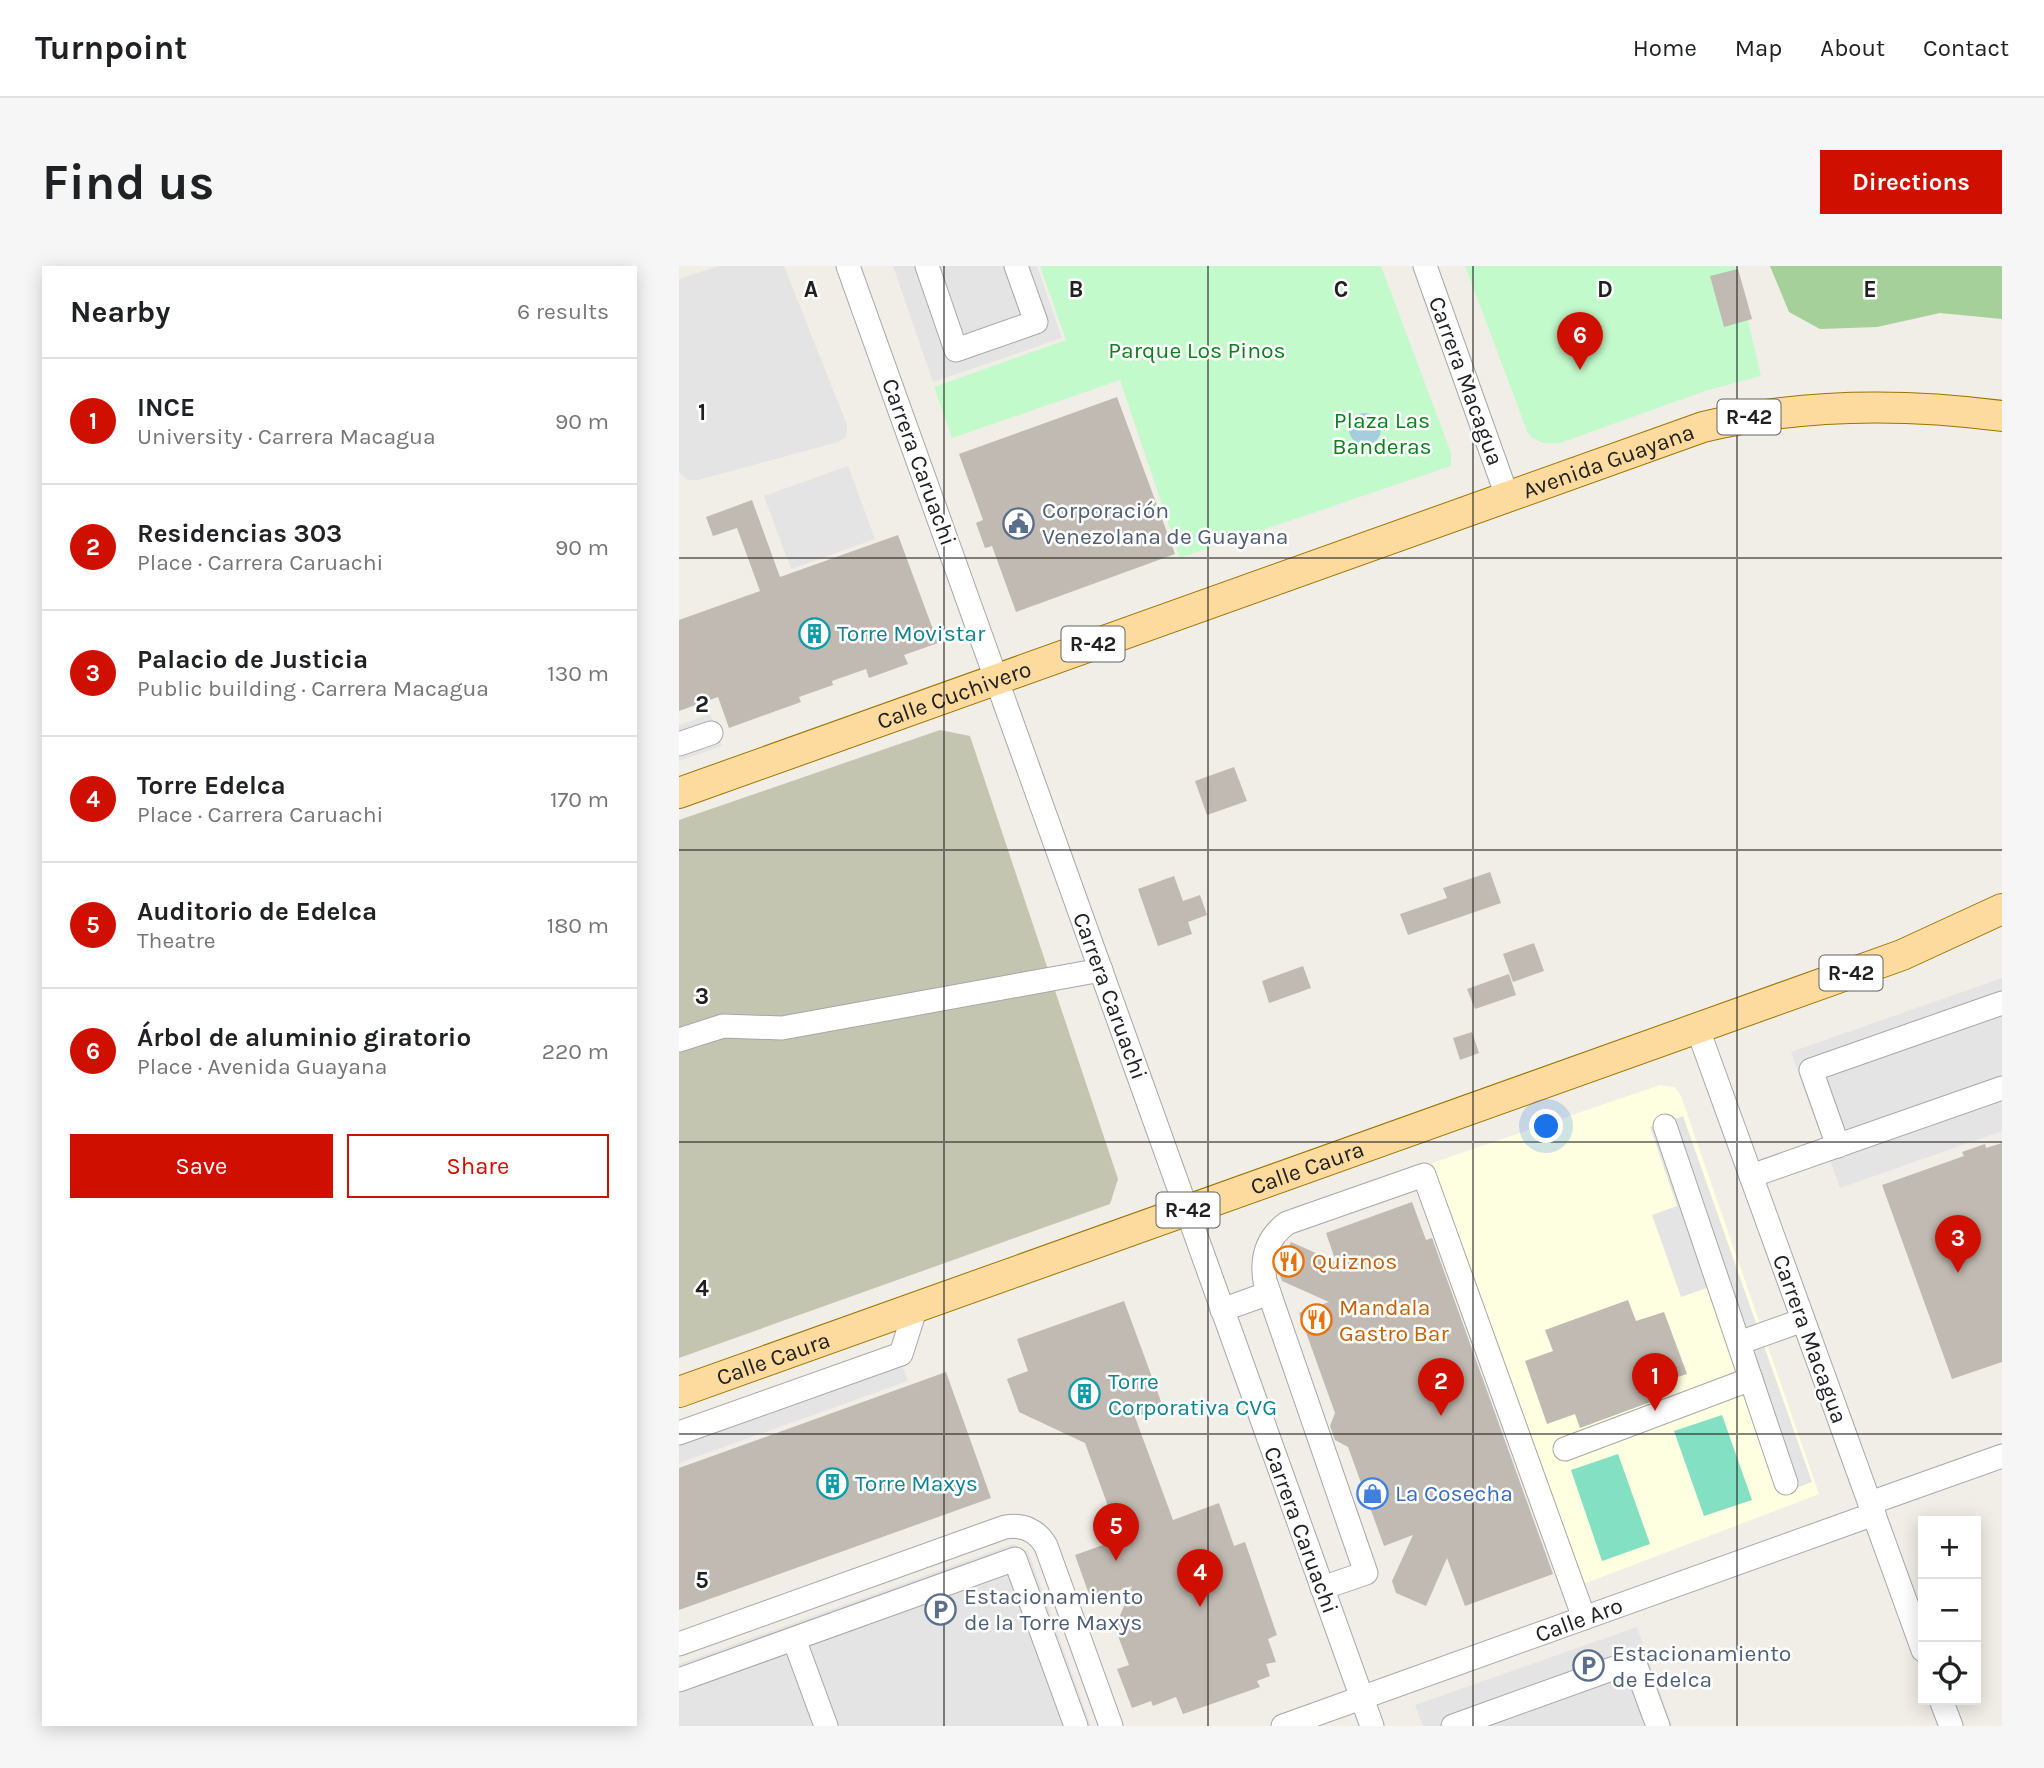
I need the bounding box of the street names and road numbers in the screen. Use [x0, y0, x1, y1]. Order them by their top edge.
street label: Carrera Macagua [1423, 293, 1509, 469]
street label: Carrera Caruachi [876, 375, 962, 549]
road number: R-42 [1717, 400, 1781, 434]
street label: Avenida Guayana [1519, 418, 1698, 504]
road number: R-42 [1061, 626, 1125, 662]
street label: Calle Cuchivero [873, 655, 1035, 735]
street label: Carrera Caruachi [1067, 909, 1153, 1083]
road number: R-42 [1819, 956, 1883, 990]
street label: Calle Caura [1247, 1135, 1368, 1200]
road number: R-42 [1156, 1192, 1219, 1228]
street label: Carrera Macagua [1767, 1251, 1853, 1427]
street label: Calle Caura [713, 1326, 834, 1391]
street label: Carrera Caruachi [1258, 1443, 1344, 1617]
street label: Calle Aro [1532, 1592, 1626, 1648]

